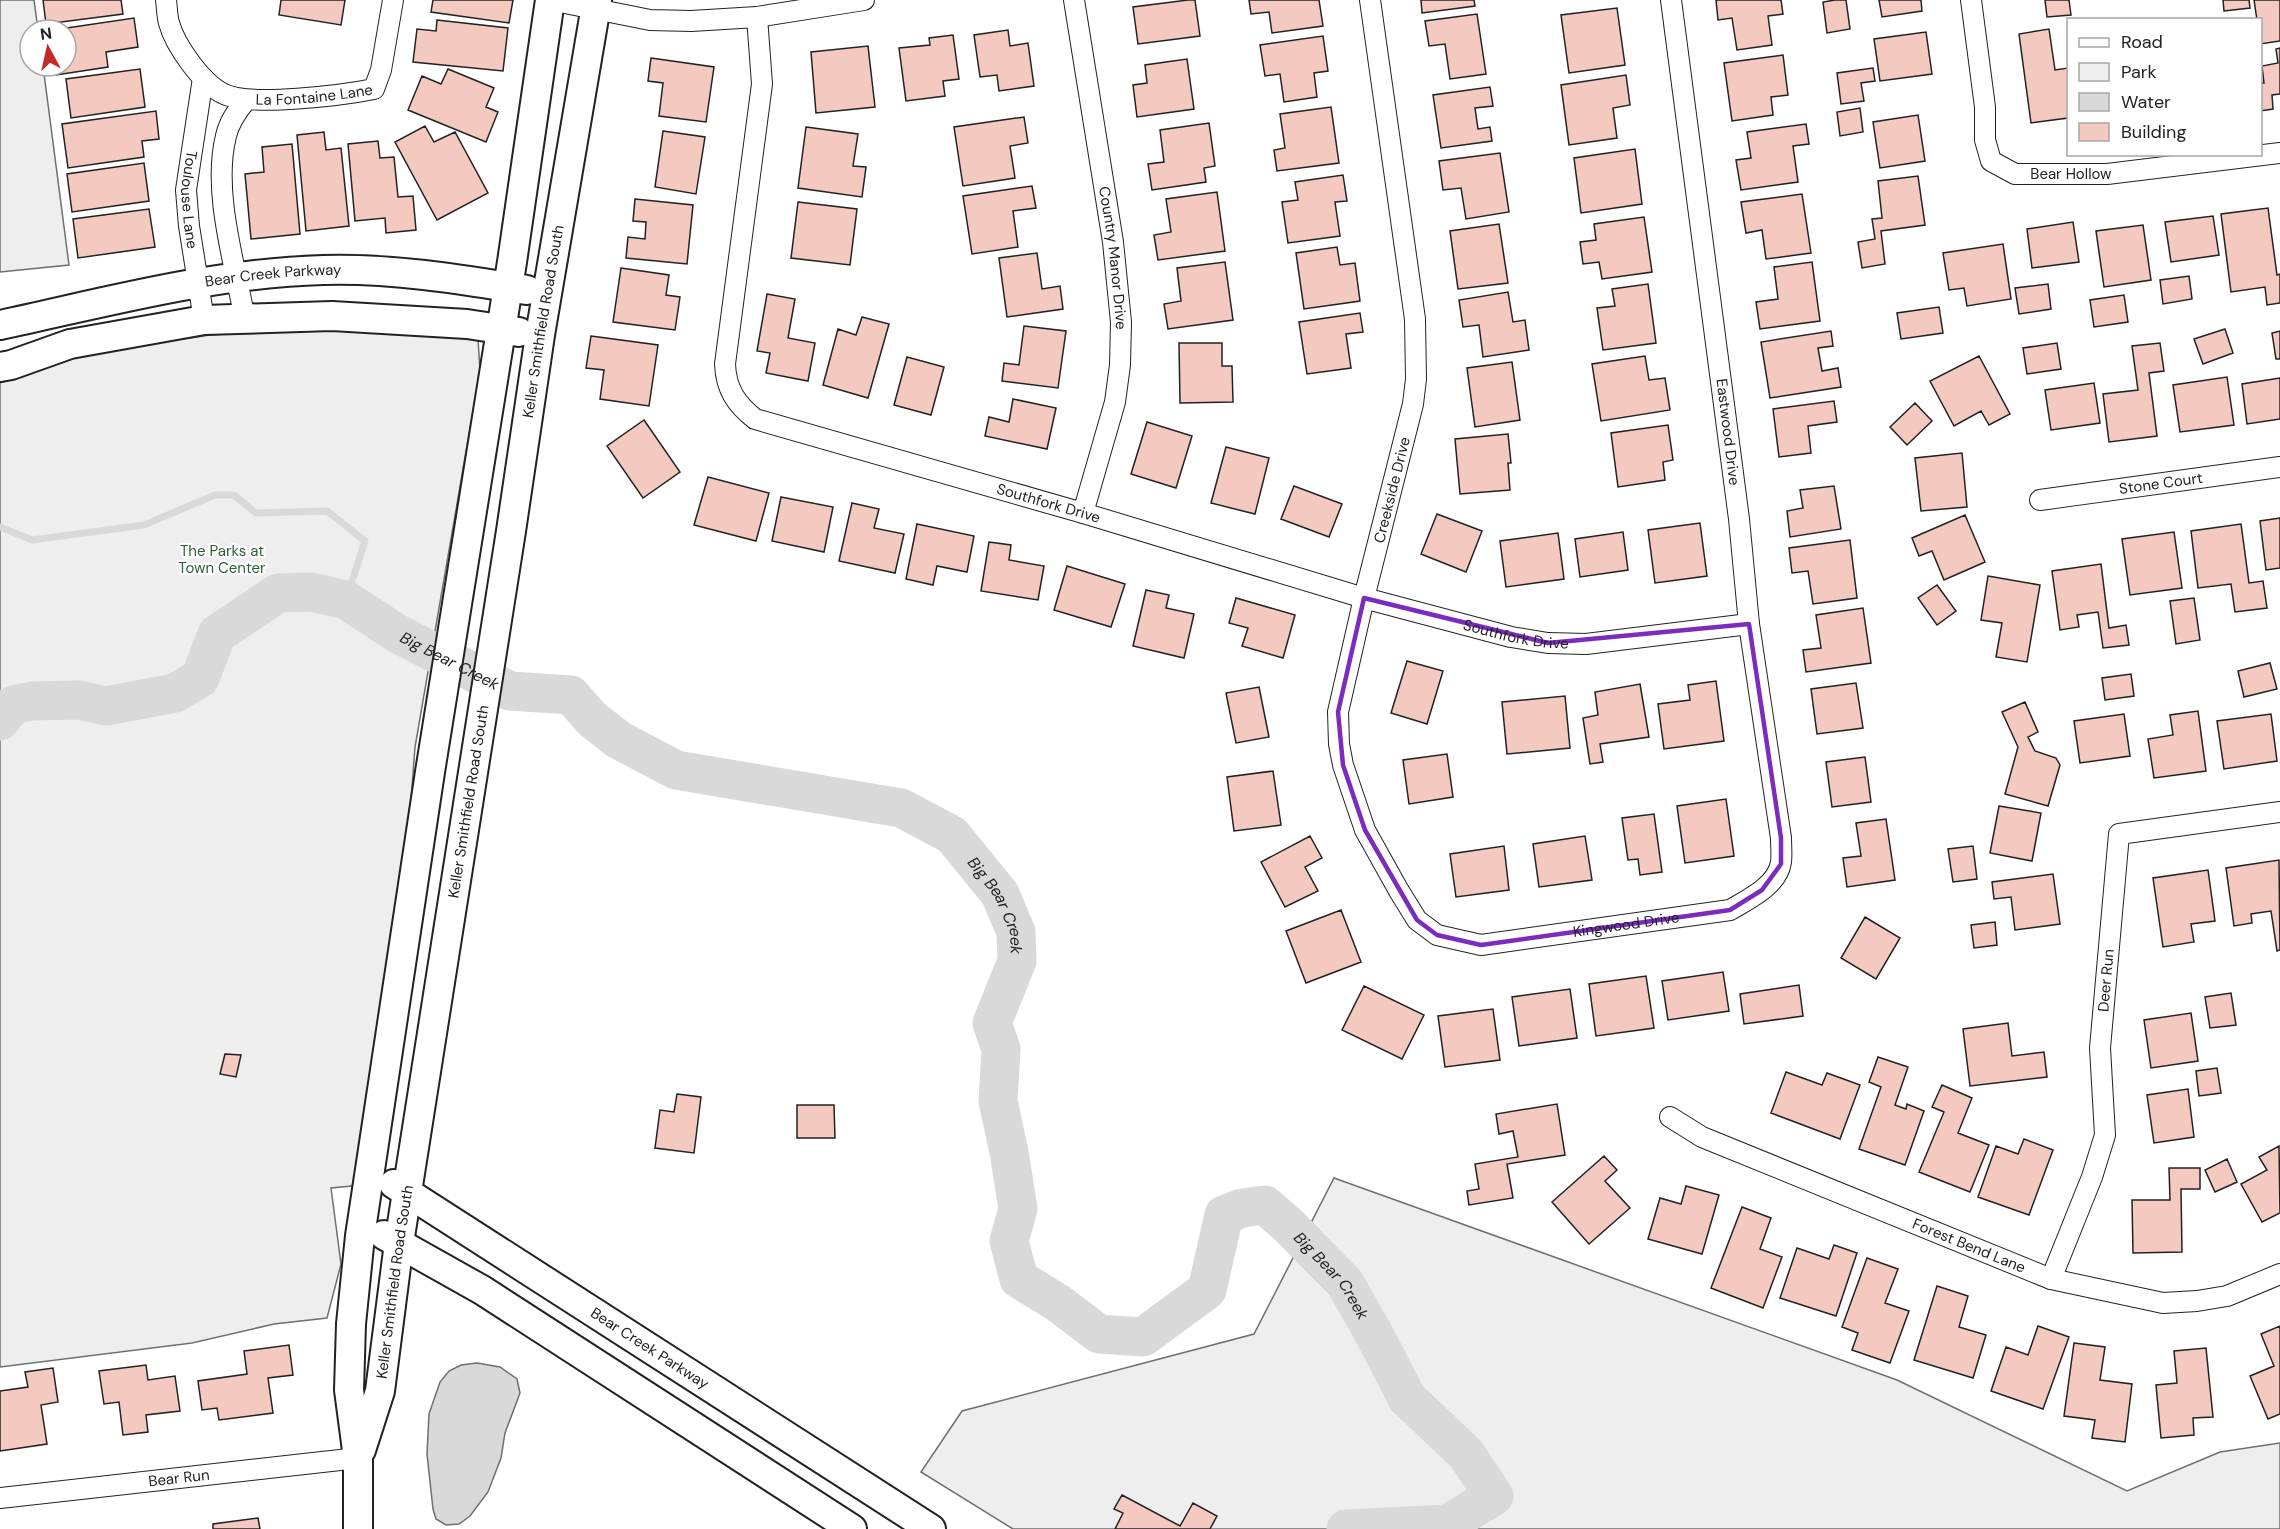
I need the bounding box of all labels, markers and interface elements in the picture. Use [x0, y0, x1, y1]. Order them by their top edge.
north arrow [18, 18, 78, 78]
legend [2067, 18, 2262, 156]
text: N [39, 22, 53, 45]
text: Road [2121, 30, 2163, 54]
text: Park [2121, 60, 2157, 84]
street label: La Fontaine Lane [255, 79, 374, 110]
text: Water [2121, 90, 2171, 114]
text: Building [2121, 120, 2186, 144]
street label: Toulouse Lane [176, 149, 202, 250]
street label: Bear Hollow [2030, 164, 2112, 184]
street label: Country Manor Drive [1094, 185, 1131, 330]
street label: Keller Smithfield Road South [518, 223, 569, 419]
street label: Bear Creek Parkway [203, 260, 342, 292]
street label: Eastwood Drive [1712, 377, 1744, 487]
street label: Creekside Drive [1369, 435, 1415, 545]
street label: Stone Court [2118, 468, 2204, 499]
street label: Southfork Drive [994, 479, 1103, 528]
park label: The Parks at Town Center [178, 541, 266, 578]
street label: Southfork Drive [1461, 615, 1569, 654]
water label: Big Bear Creek [397, 626, 504, 695]
street label: Keller Smithfield Road South [443, 704, 493, 900]
water label: Big Bear Creek [963, 852, 1027, 955]
street label: Kingwood Drive [1572, 907, 1681, 942]
street label: Deer Run [2093, 948, 2119, 1013]
street label: Keller Smithfield Road South [372, 1184, 418, 1380]
street label: Forest Bend Lane [1909, 1214, 2029, 1278]
water label: Big Bear Creek [1290, 1227, 1374, 1324]
street label: Bear Creek Parkway [587, 1303, 713, 1394]
street label: Bear Run [147, 1465, 211, 1491]

